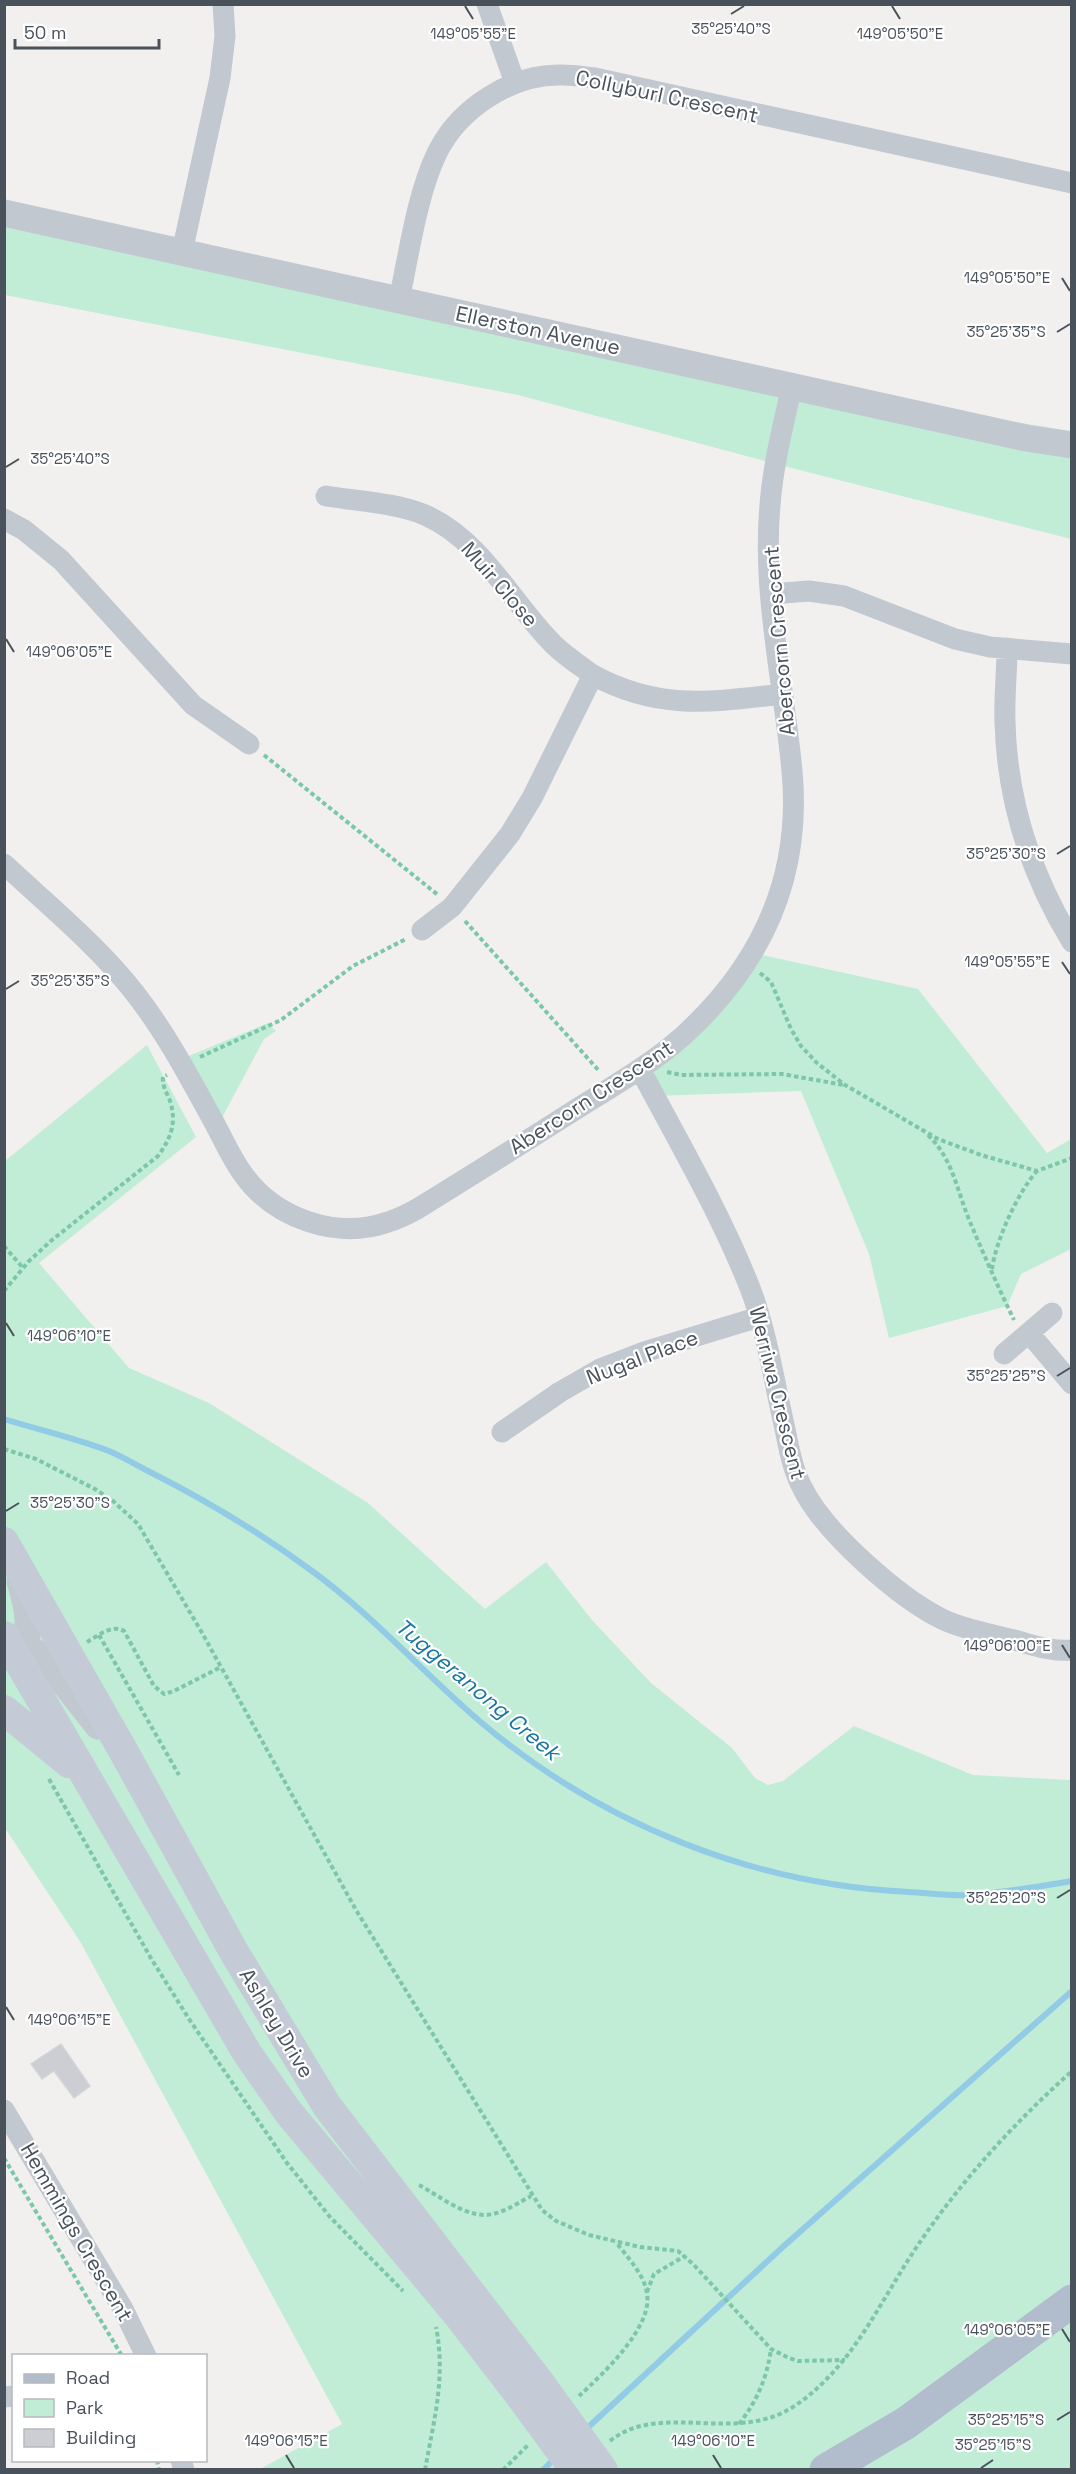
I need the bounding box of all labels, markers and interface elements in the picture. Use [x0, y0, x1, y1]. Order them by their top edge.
scale bar [15, 12, 159, 50]
text: 35°25'40"S [691, 19, 771, 38]
text: 50 m [24, 21, 66, 44]
text: 149°05'55"E [430, 24, 516, 43]
text: 149°05'50"E [857, 24, 943, 43]
street label: Collyburl Crescent [573, 63, 761, 129]
text: 149°05'50"E [964, 268, 1050, 287]
street label: Ellerston Avenue [453, 299, 623, 361]
text: 35°25'35"S [966, 322, 1046, 341]
text: 35°25'40"S [30, 449, 110, 468]
street label: Muir Close [456, 536, 544, 632]
street label: Abercorn Crescent [757, 545, 801, 737]
text: 149°06'05"E [26, 642, 112, 661]
text: 35°25'30"S [966, 844, 1046, 863]
text: 149°05'55"E [964, 952, 1050, 971]
text: 35°25'35"S [30, 971, 110, 990]
street label: Abercorn Crescent [504, 1034, 678, 1160]
street label: Werriwa Crescent [743, 1304, 813, 1482]
street label: Nugal Place [582, 1323, 702, 1391]
text: 149°06'10"E [27, 1326, 111, 1345]
text: 35°25'25"S [966, 1366, 1046, 1385]
text: 35°25'30"S [30, 1493, 110, 1512]
water label: Tuggeranong Creek [390, 1612, 568, 1768]
text: 149°06'00"E [963, 1636, 1051, 1655]
text: 35°25'20"S [966, 1888, 1046, 1907]
street label: Ashley Drive [234, 1963, 320, 2083]
text: 149°06'15"E [27, 2010, 111, 2029]
street label: Hemmings Crescent [15, 2138, 139, 2326]
text: 149°06'05"E [964, 2320, 1050, 2339]
legend [12, 2354, 207, 2462]
text: Road [66, 2366, 110, 2389]
text: Park [66, 2396, 104, 2419]
text: 35°25'15"S [968, 2410, 1044, 2429]
text: Building [66, 2426, 136, 2449]
text: 149°06'15"E [244, 2431, 328, 2450]
text: 149°06'10"E [671, 2431, 755, 2450]
text: 35°25'15"S [955, 2435, 1031, 2454]

